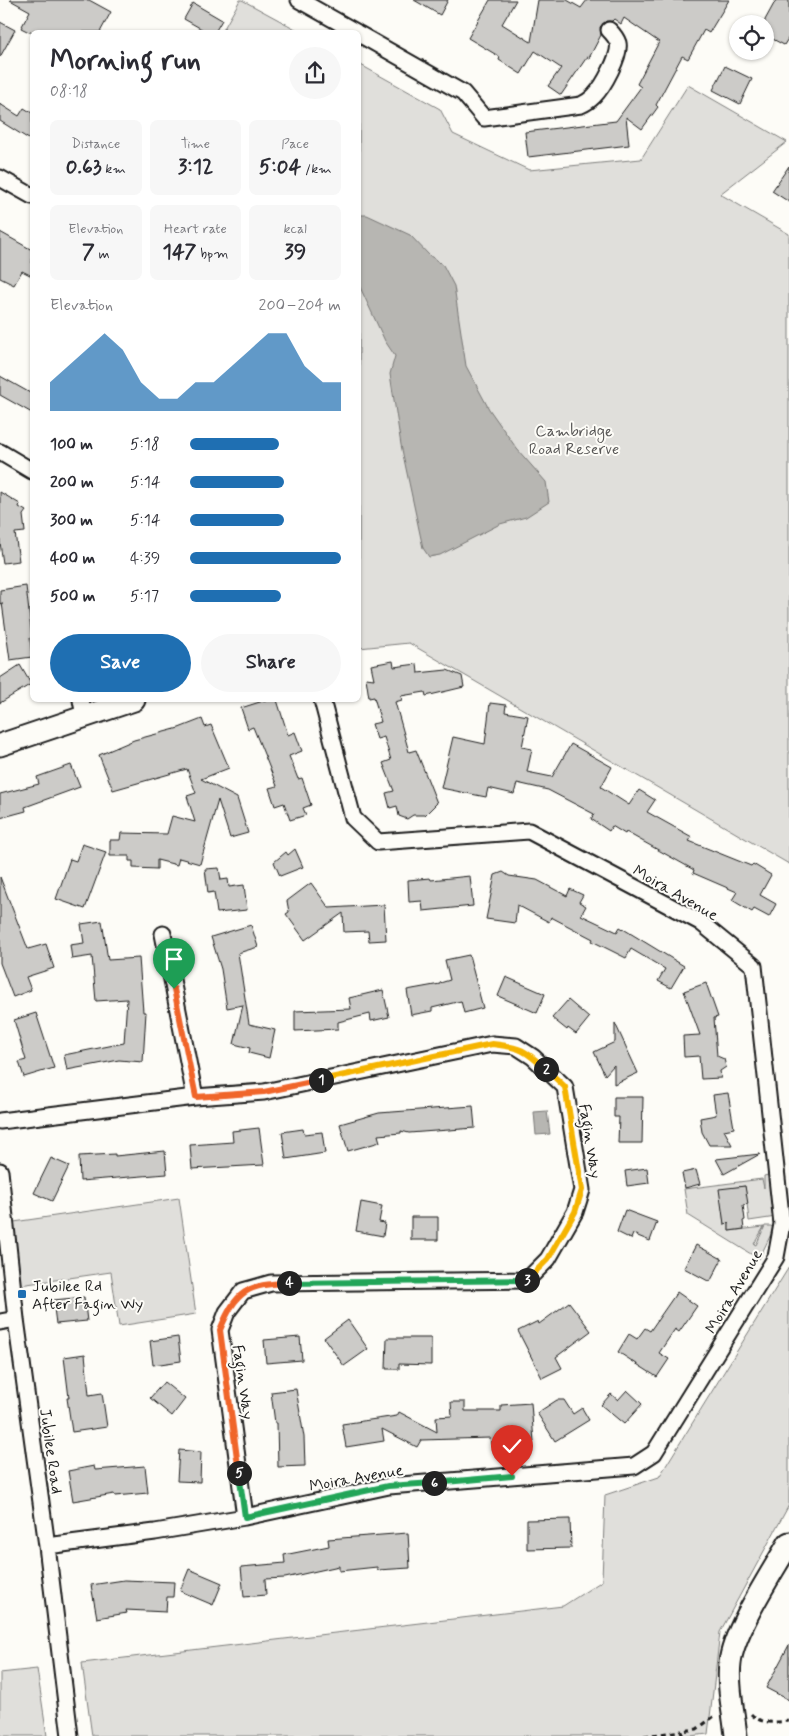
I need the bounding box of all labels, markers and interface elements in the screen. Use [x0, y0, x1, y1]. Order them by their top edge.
map controls [729, 15, 774, 60]
button: locate [729, 15, 774, 60]
text: Morning run [50, 43, 201, 80]
button: share [289, 47, 341, 99]
text: 08:18 [50, 81, 88, 102]
text: Distance [71, 135, 120, 153]
text: Time [181, 135, 210, 153]
text: Pace [281, 135, 309, 153]
text: 0.63 [66, 153, 102, 181]
text: 3:12 [178, 153, 213, 181]
text: 5:04 [259, 153, 301, 181]
text: km [102, 160, 126, 178]
text: /km [301, 160, 332, 178]
text: Elevation [68, 220, 123, 238]
text: Heart rate [164, 220, 227, 238]
text: kcal [283, 220, 307, 238]
text: 7 [82, 238, 95, 266]
text: 147 [163, 238, 196, 266]
text: 39 [284, 238, 306, 266]
text: m [95, 245, 110, 263]
text: bpm [196, 245, 228, 263]
text: Elevation [50, 295, 113, 316]
text: 200–204 m [259, 295, 341, 316]
park label: Cambridge Road Reserve [529, 421, 619, 460]
text: 100 m [50, 434, 93, 455]
text: 5:18 [130, 434, 160, 455]
text: 200 m [50, 472, 94, 493]
text: 5:14 [130, 472, 161, 493]
text: 300 m [50, 510, 93, 531]
text: 5:14 [130, 510, 161, 531]
text: 400 m [50, 548, 95, 569]
text: 4:39 [130, 548, 160, 569]
text: 500 m [50, 586, 95, 607]
text: 5:17 [130, 586, 159, 607]
button: Save [50, 634, 191, 692]
button: Share [201, 634, 341, 692]
street label: Moira Avenue [629, 860, 722, 926]
pin [153, 938, 195, 989]
icon: arrive [160, 945, 188, 973]
pin: 2 [534, 1056, 558, 1082]
text: 2 [543, 1060, 550, 1078]
pin: 1 [308, 1068, 334, 1092]
text: 1 [318, 1071, 325, 1089]
street label: Fagin Way [572, 1102, 606, 1180]
street label: Moira Avenue [701, 1245, 768, 1338]
pin: 3 [514, 1268, 540, 1292]
pin: 4 [276, 1270, 302, 1296]
text: 3 [524, 1271, 531, 1289]
text: 4 [285, 1274, 294, 1292]
place label: Jubilee Rd After Fagin Wy [32, 1276, 143, 1316]
marker: Jubilee Rd After Fagin Wy [16, 1288, 28, 1300]
street label: Fagin Way [226, 1344, 258, 1421]
street label: Jubilee Road [34, 1407, 67, 1495]
pin [491, 1425, 533, 1476]
icon: check [498, 1432, 526, 1460]
pin: 5 [226, 1460, 252, 1486]
street label: Moira Avenue [308, 1460, 405, 1497]
text: 5 [235, 1464, 244, 1482]
pin: 6 [422, 1470, 446, 1496]
text: 6 [431, 1474, 438, 1492]

